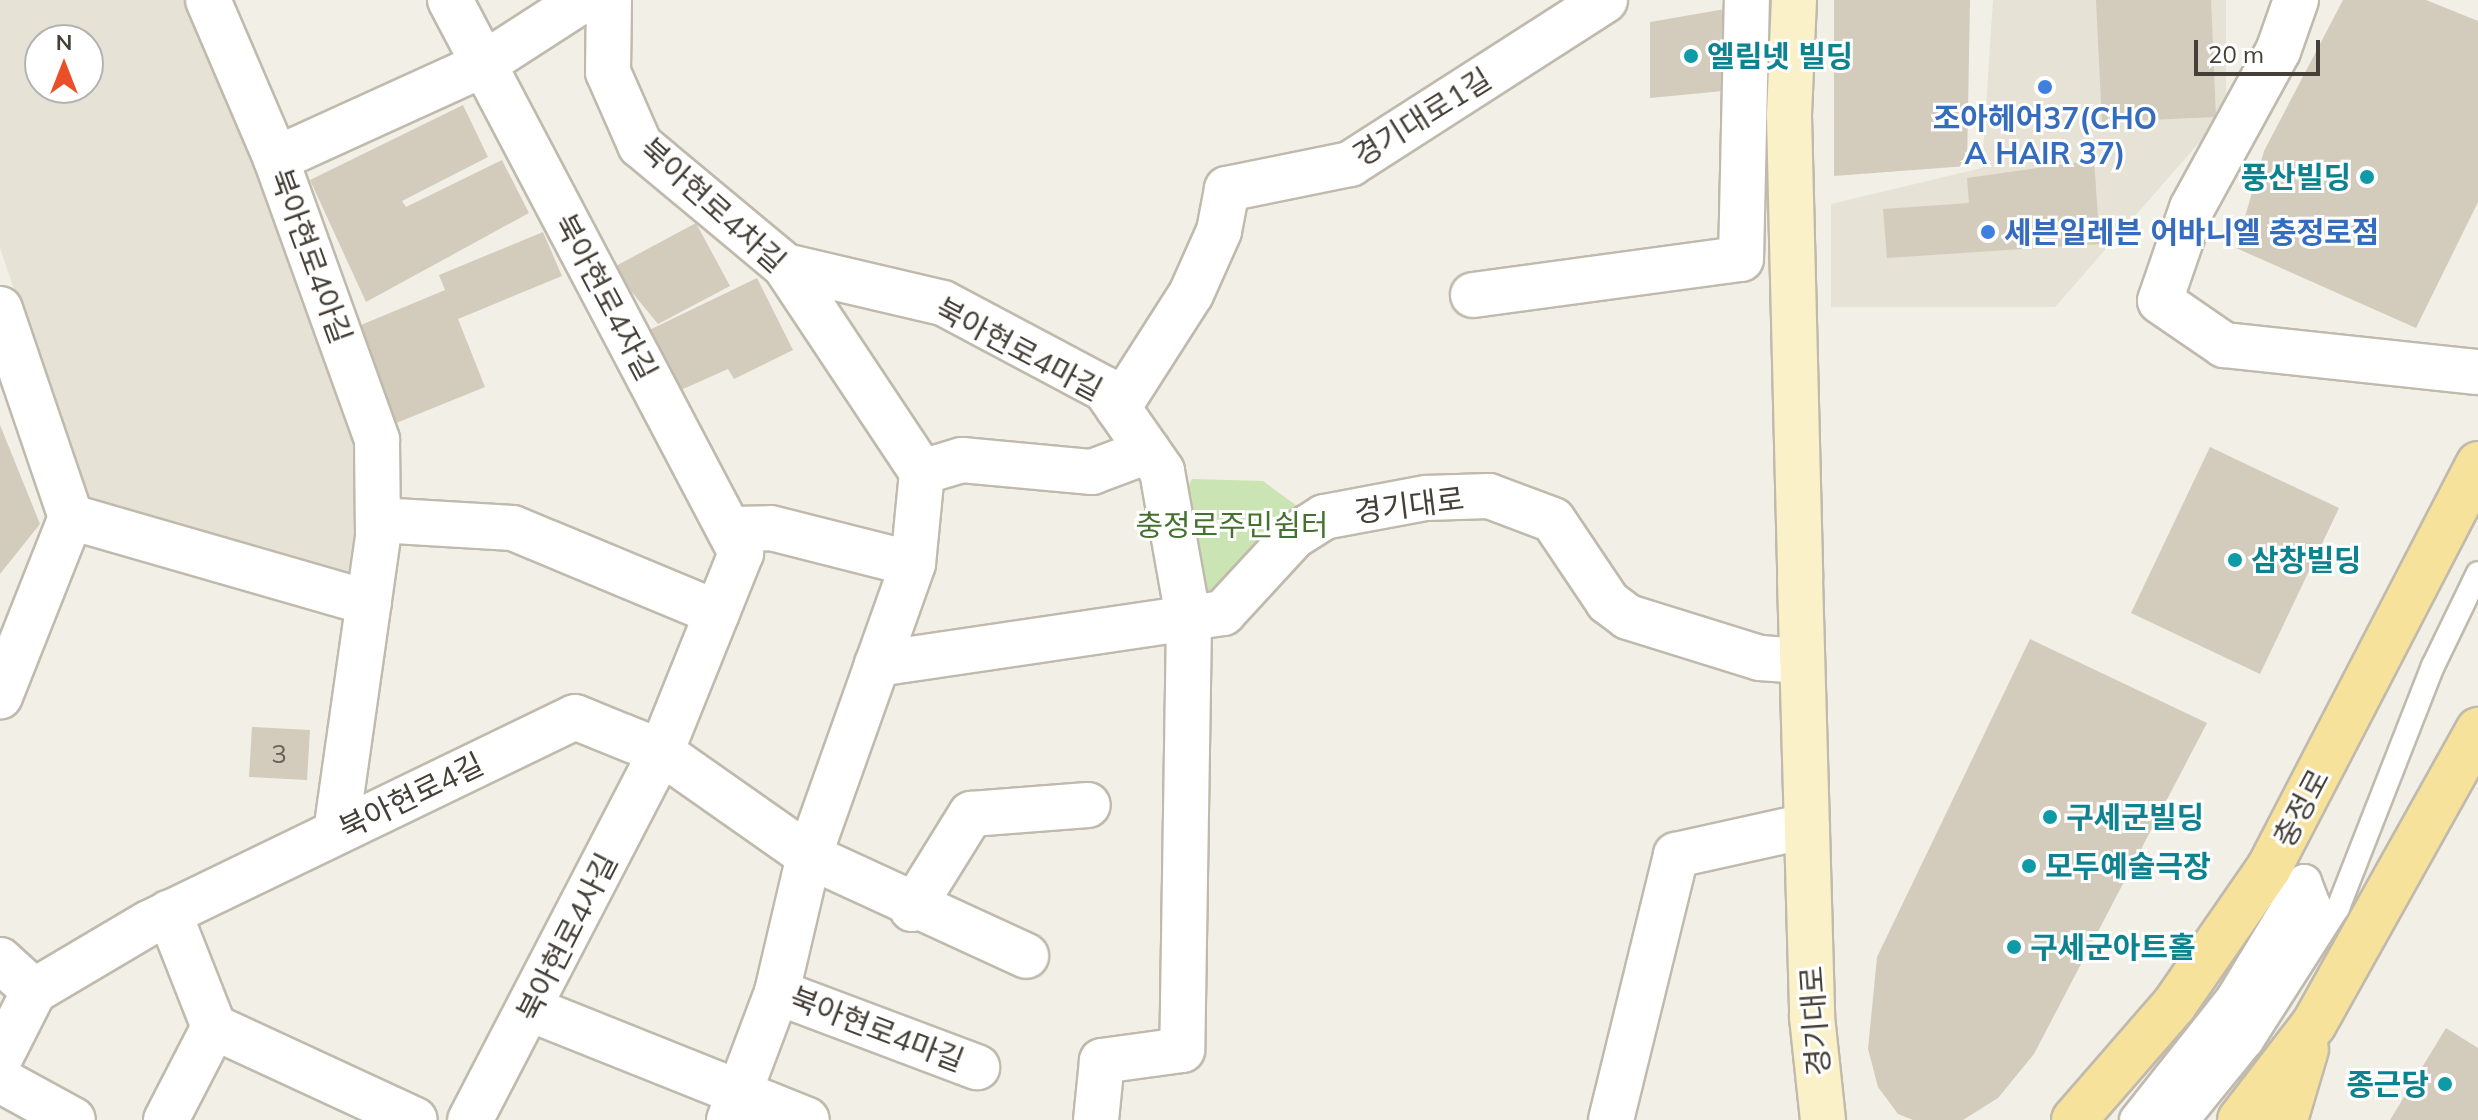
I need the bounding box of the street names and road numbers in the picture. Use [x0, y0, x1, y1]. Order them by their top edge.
street label: 경기대로1길 [1346, 60, 1498, 174]
street label: 북아현로4차길 [633, 130, 793, 280]
street label: 북아현로4아길 [263, 164, 359, 348]
street label: 북아현로4자길 [547, 207, 665, 387]
street label: 북아현로4마길 [929, 290, 1109, 408]
street label: 경기대로 [1352, 480, 1466, 530]
street label: 북아현로4길 [333, 746, 489, 846]
street label: 충정로 [2266, 763, 2336, 853]
street label: 북아현로4사길 [509, 847, 625, 1027]
street label: 경기대로 [1793, 965, 1837, 1077]
street label: 북아현로4마길 [785, 979, 969, 1079]

